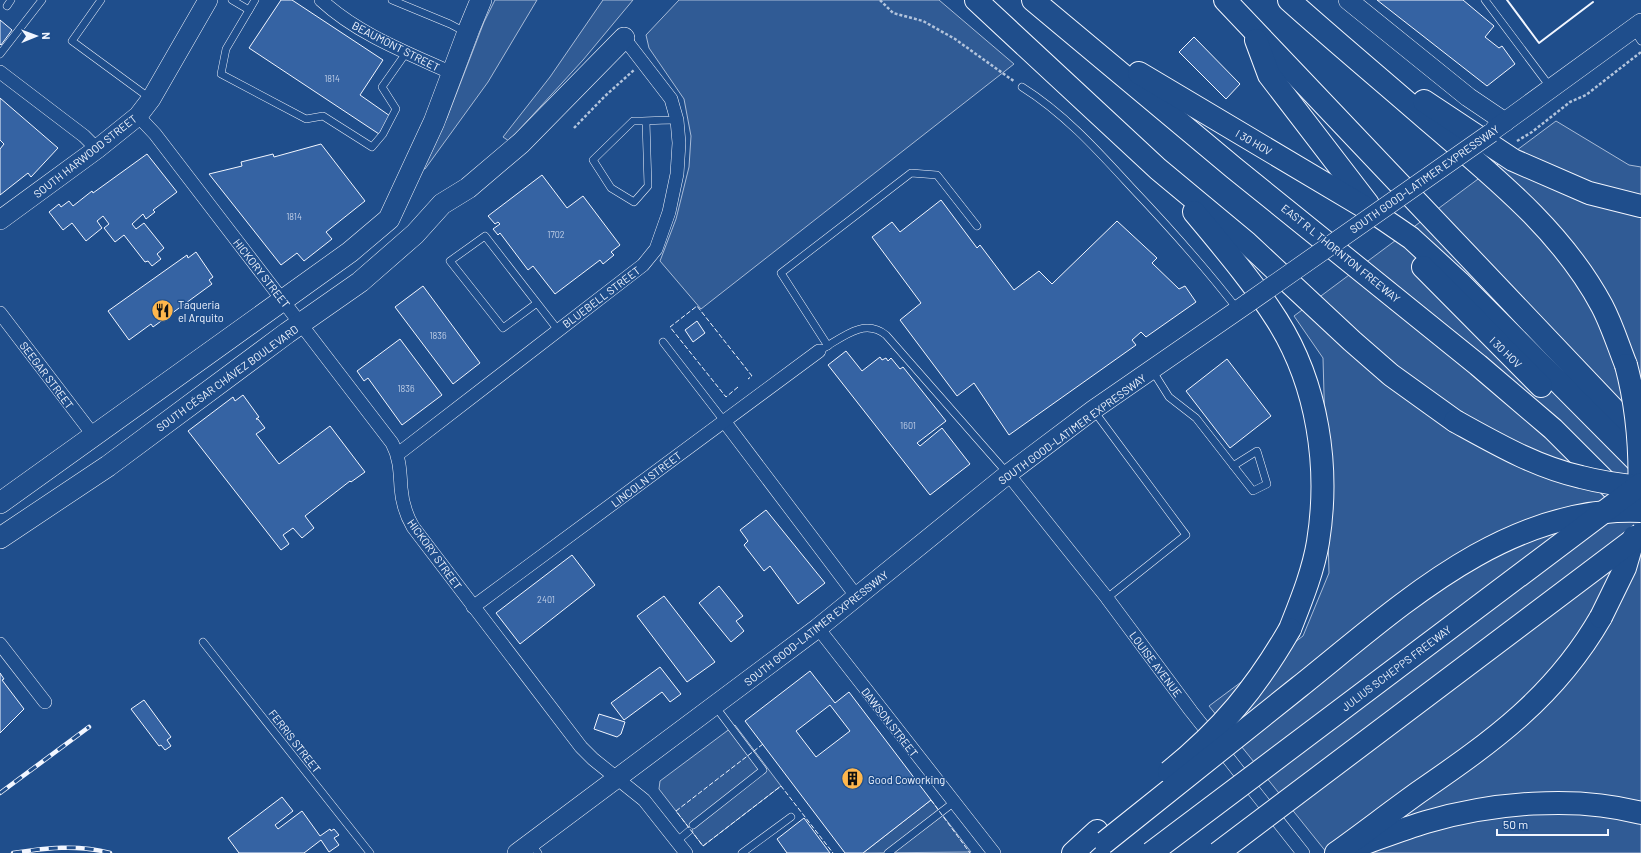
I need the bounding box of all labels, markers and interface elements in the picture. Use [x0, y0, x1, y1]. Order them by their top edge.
north arrow [16, 16, 56, 56]
street label: BEAUMONT STREET [350, 18, 442, 74]
text: N [40, 32, 53, 40]
house number: 1814 [324, 73, 340, 84]
street label: SOUTH HARWOOD STREET [31, 112, 139, 200]
street label: SOUTH GOOD-LATIMER EXPRESSWAY [1347, 122, 1501, 236]
street label: I 30 HOV [1234, 126, 1275, 158]
street label: EAST R L THORNTON FREEWAY [1279, 201, 1403, 305]
house number: 1814 [286, 211, 302, 222]
house number: 1702 [547, 229, 565, 240]
street label: HICKORY STREET [231, 236, 293, 310]
street label: BLUEBELL STREET [560, 264, 642, 330]
restaurant icon: Taqueria el Arquito [149, 297, 175, 323]
place label: Taqueria el Arquito [178, 298, 224, 324]
street label: SOUTH CÉSAR CHÁVEZ BOULEVARD [153, 322, 301, 434]
house number: 1836 [429, 330, 447, 341]
street label: I 30 HOV [1487, 334, 1525, 371]
street label: SEEGAR STREET [17, 339, 77, 411]
street label: SOUTH GOOD-LATIMER EXPRESSWAY [996, 371, 1148, 487]
house number: 1836 [397, 383, 415, 394]
house number: 1601 [900, 420, 916, 431]
street label: LINCOLN STREET [608, 448, 684, 510]
street label: HICKORY STREET [405, 516, 465, 592]
street label: SOUTH GOOD-LATIMER EXPRESSWAY [741, 568, 891, 688]
house number: 2401 [537, 594, 555, 605]
street label: JULIUS SCHEPPS FREEWAY [1339, 622, 1453, 714]
street label: LOUISE AVENUE [1127, 629, 1185, 700]
street label: DAWSON STREET [859, 685, 921, 759]
street label: FERRIS STREET [266, 707, 324, 775]
building icon: Good Coworking [839, 766, 865, 792]
place label: Good Coworking [868, 773, 945, 786]
scale bar [1497, 811, 1608, 837]
text: 50 m [1503, 817, 1528, 831]

